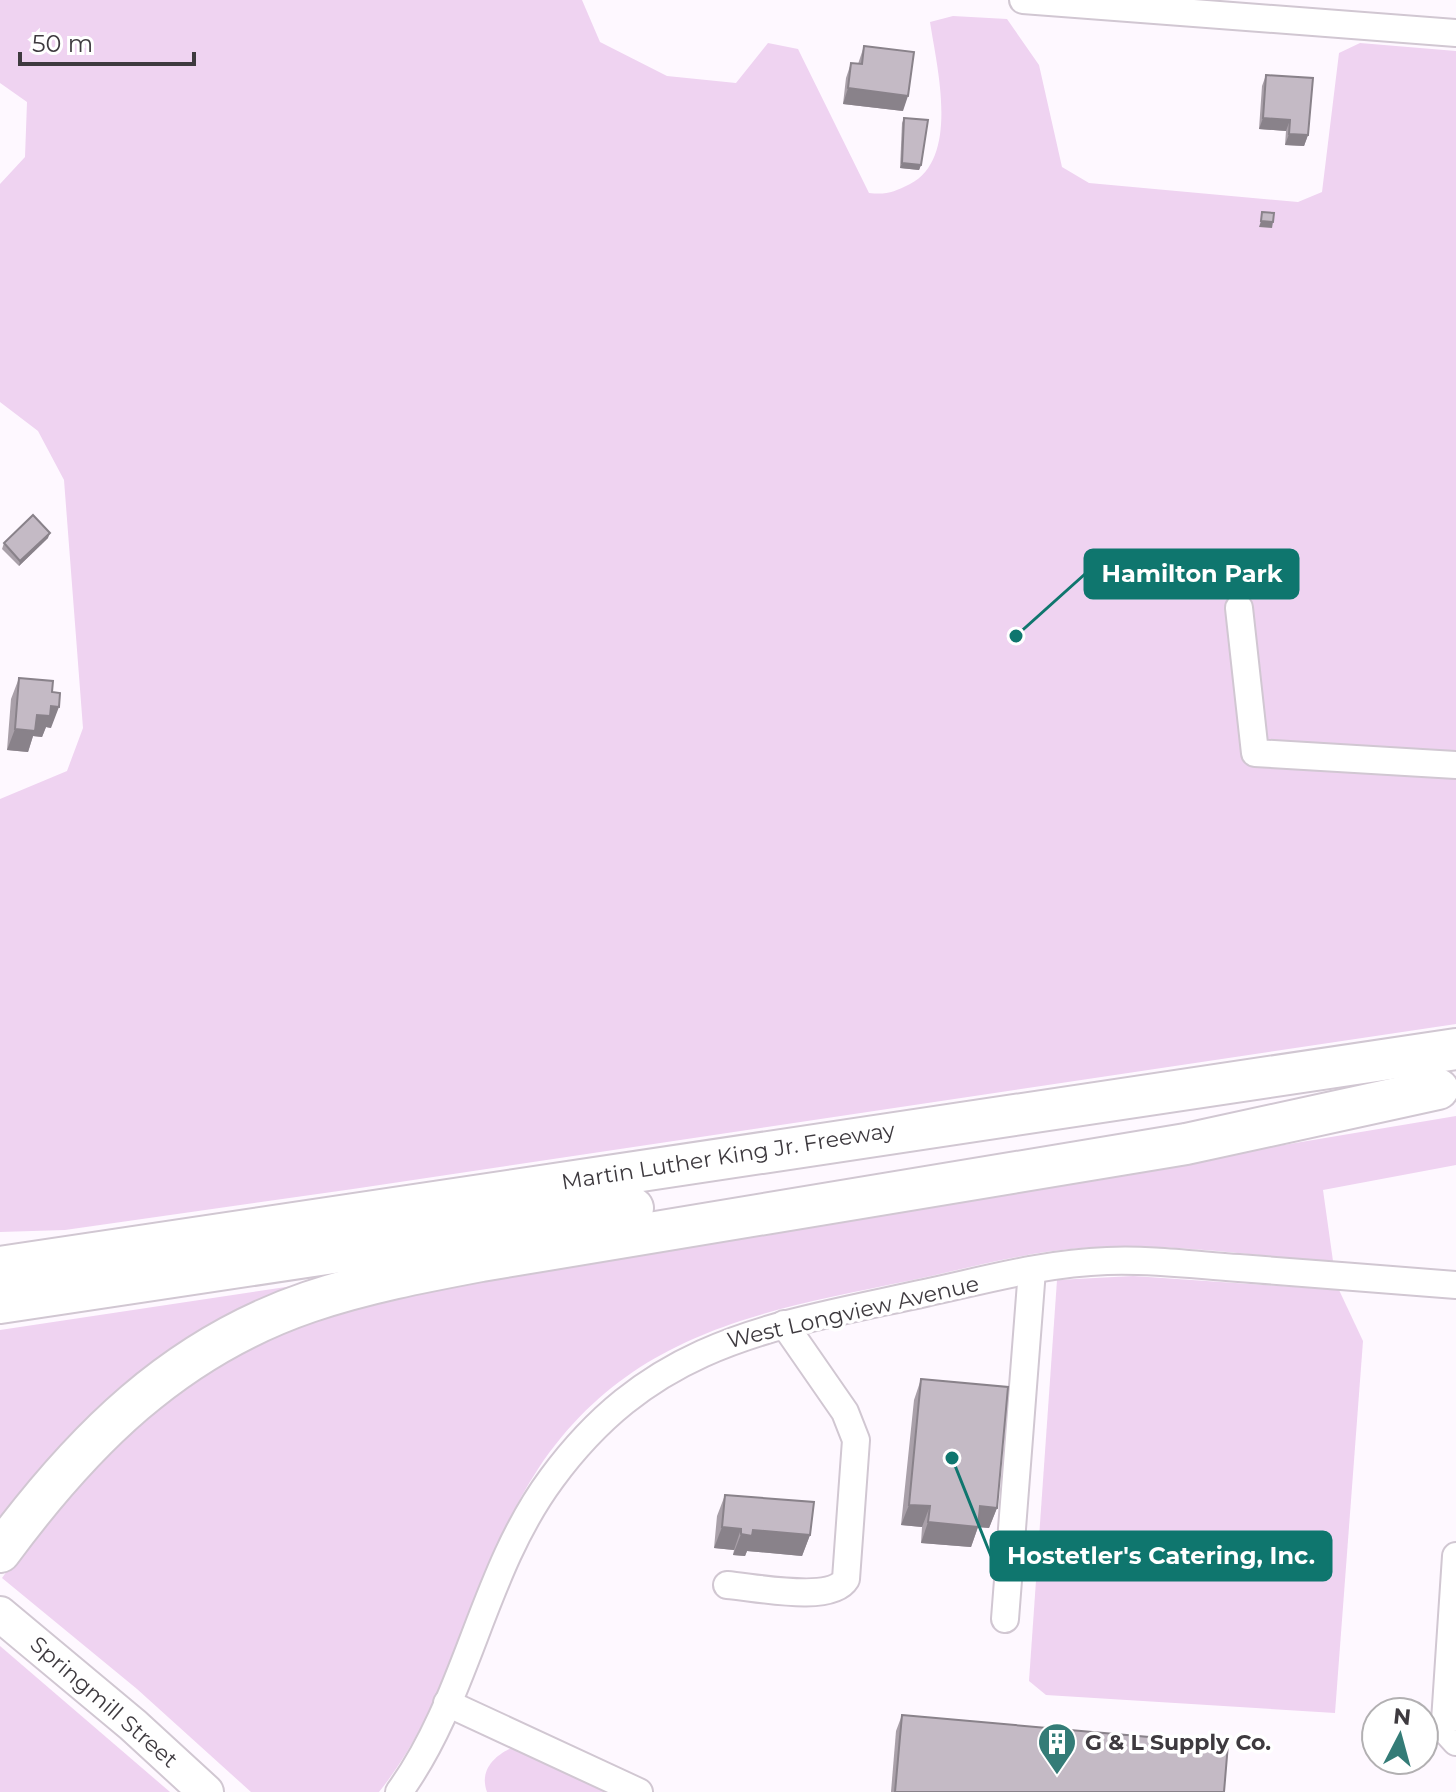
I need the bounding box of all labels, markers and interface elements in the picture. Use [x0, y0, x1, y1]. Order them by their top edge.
scale bar [20, 16, 194, 66]
text: 50 m [32, 29, 93, 58]
callout: Hamilton Park [1085, 550, 1298, 598]
text: Hamilton Park [1102, 559, 1283, 588]
street label: Martin Luther King Jr. Freeway [559, 1116, 897, 1196]
street label: West Longview Avenue [725, 1270, 981, 1354]
callout: Hostetler's Catering, Inc. [991, 1532, 1331, 1580]
text: Hostetler's Catering, Inc. [1007, 1541, 1315, 1570]
street label: Springmill Street [25, 1631, 183, 1773]
north arrow [1360, 1696, 1440, 1776]
text: N [1392, 1702, 1412, 1731]
building icon: G & L Supply Co. [1036, 1721, 1078, 1776]
place label: G & L Supply Co. [1085, 1729, 1271, 1756]

